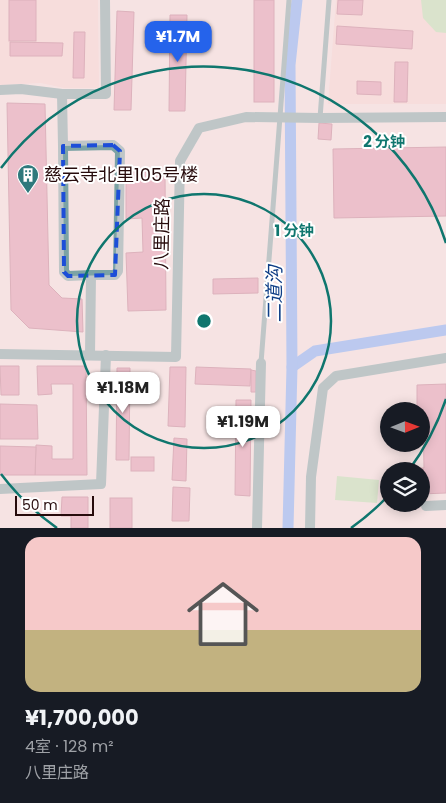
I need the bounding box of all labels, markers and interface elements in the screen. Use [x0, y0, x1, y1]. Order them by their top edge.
pin: ¥1.7M [143, 20, 213, 63]
text: ¥1.7M [156, 25, 200, 48]
text: 2 分钟 [363, 131, 405, 152]
place label: 慈云寺北里105号楼 [44, 162, 198, 187]
building icon: 慈云寺北里105号楼 [16, 163, 40, 194]
street label: 八里庄路 [148, 198, 175, 270]
text: 1 分钟 [275, 220, 313, 241]
water label: 二道沟 [261, 264, 288, 323]
centre of rings [195, 312, 213, 330]
pin: ¥1.18M [82, 372, 164, 414]
text: ¥1.18M [97, 376, 149, 399]
north arrow [380, 402, 430, 452]
map controls [380, 402, 430, 512]
pin: ¥1.19M [202, 406, 284, 448]
text: ¥1.19M [217, 410, 269, 433]
button: layers [380, 462, 430, 512]
scale bar [15, 493, 94, 516]
text: 50 m [22, 495, 58, 515]
icon: home [178, 569, 268, 659]
text: ¥1,700,000 [25, 703, 139, 732]
text: 4室 · 128 m² [25, 735, 113, 758]
text: 八里庄路 [25, 761, 89, 784]

